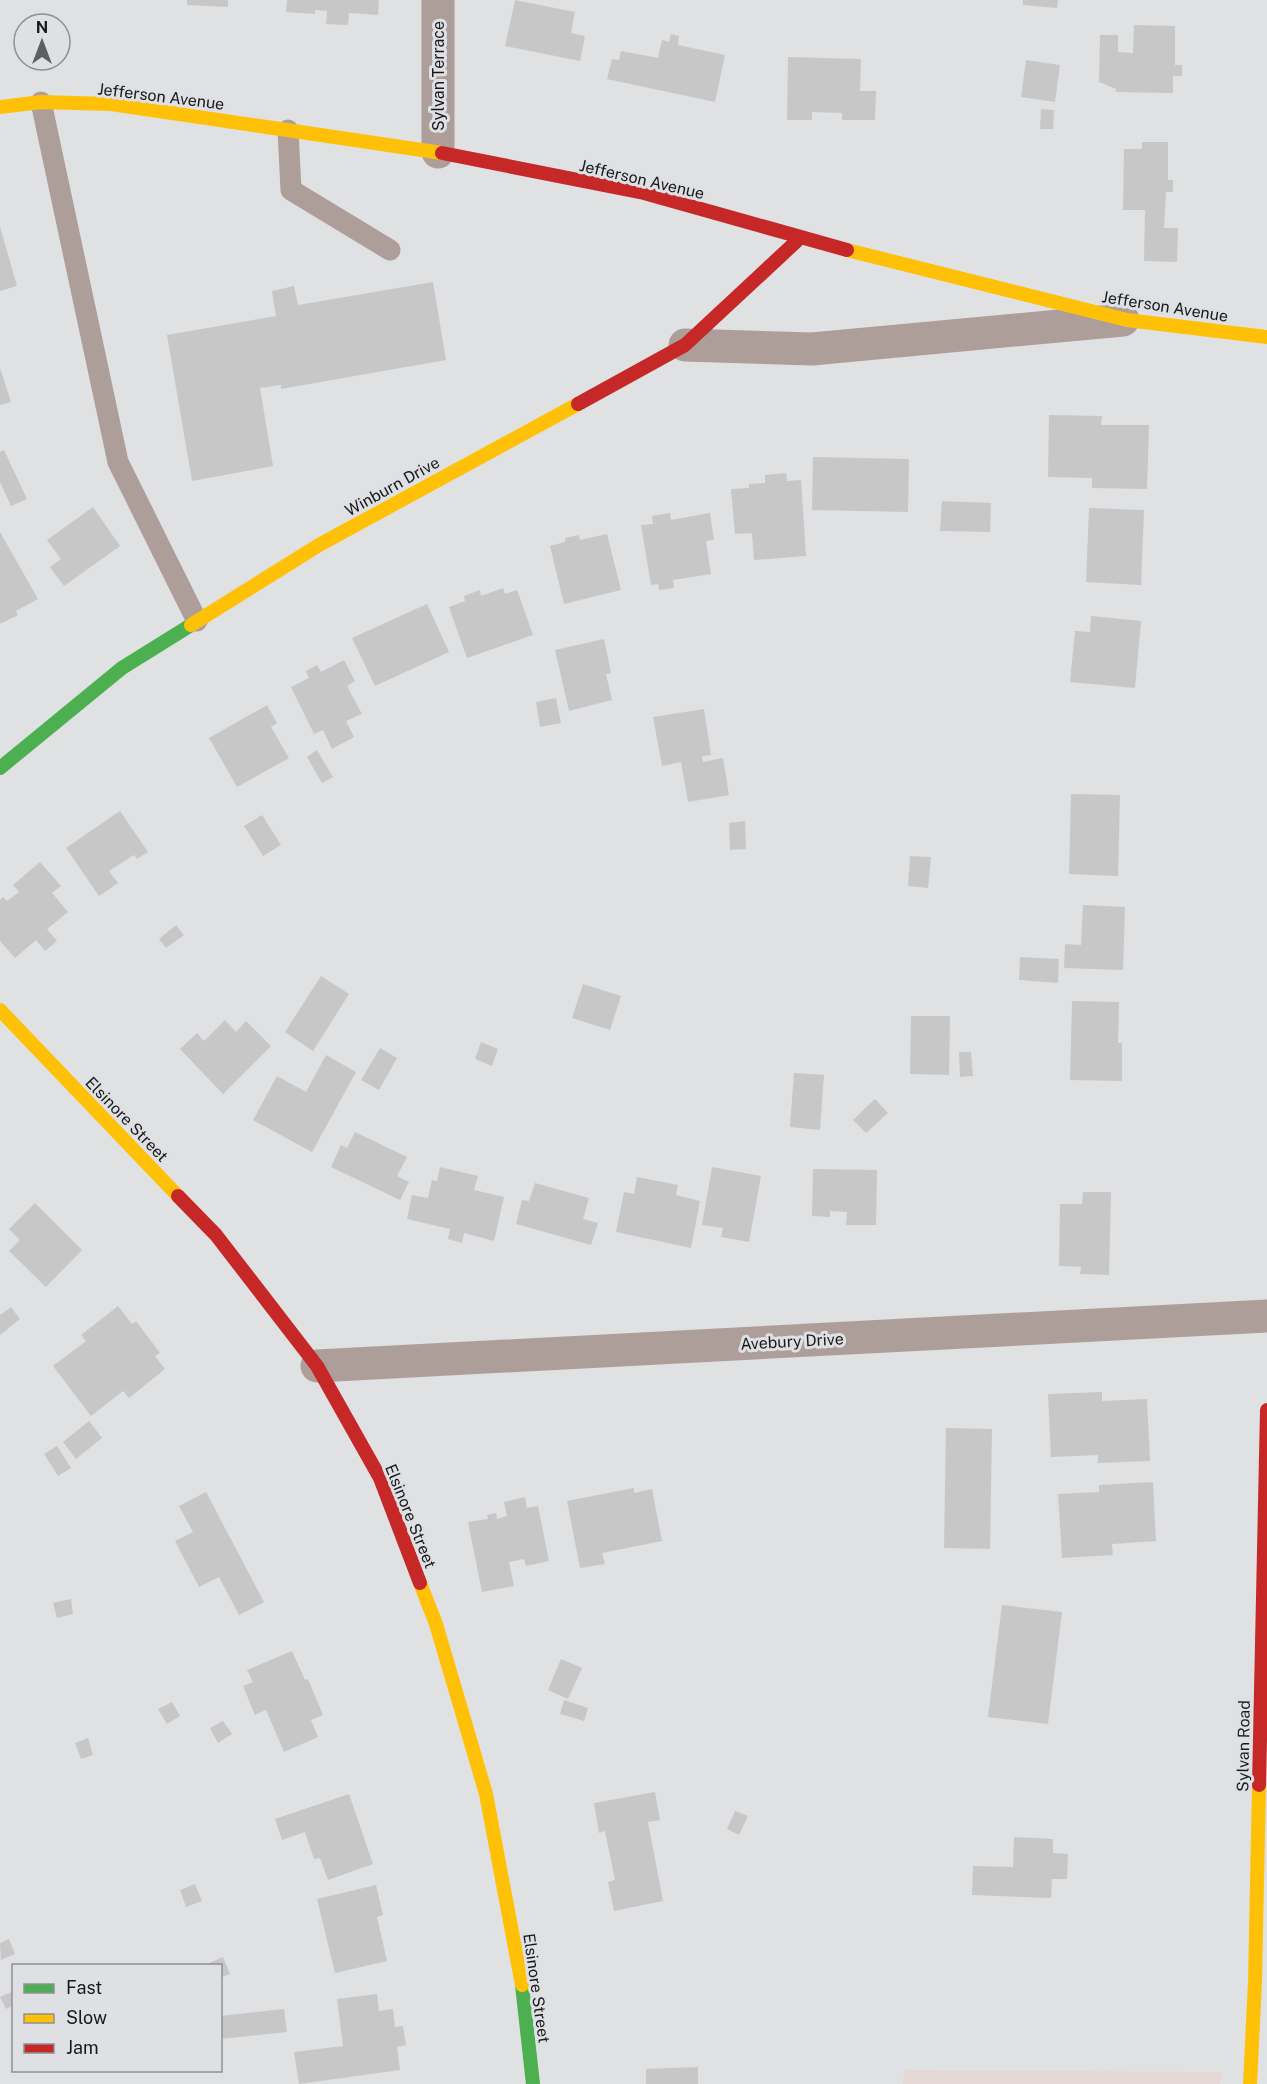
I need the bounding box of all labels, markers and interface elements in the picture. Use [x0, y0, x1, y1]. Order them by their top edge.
north arrow [12, 12, 72, 72]
text: N [36, 18, 48, 37]
street label: Sylvan Terrace [429, 21, 448, 131]
street label: Jefferson Avenue [96, 79, 225, 114]
street label: Jefferson Avenue [578, 156, 706, 203]
street label: Jefferson Avenue [1100, 287, 1229, 326]
street label: Winburn Drive [342, 453, 443, 520]
street label: Elsinore Street [81, 1073, 172, 1166]
street label: Avebury Drive [740, 1329, 844, 1354]
street label: Elsinore Street [381, 1461, 440, 1571]
street label: Sylvan Road [1233, 1700, 1254, 1792]
street label: Elsinore Street [519, 1932, 554, 2044]
legend [12, 1964, 222, 2072]
text: Fast [66, 1977, 102, 1998]
text: Slow [66, 2007, 107, 2028]
text: Jam [66, 2037, 99, 2058]

